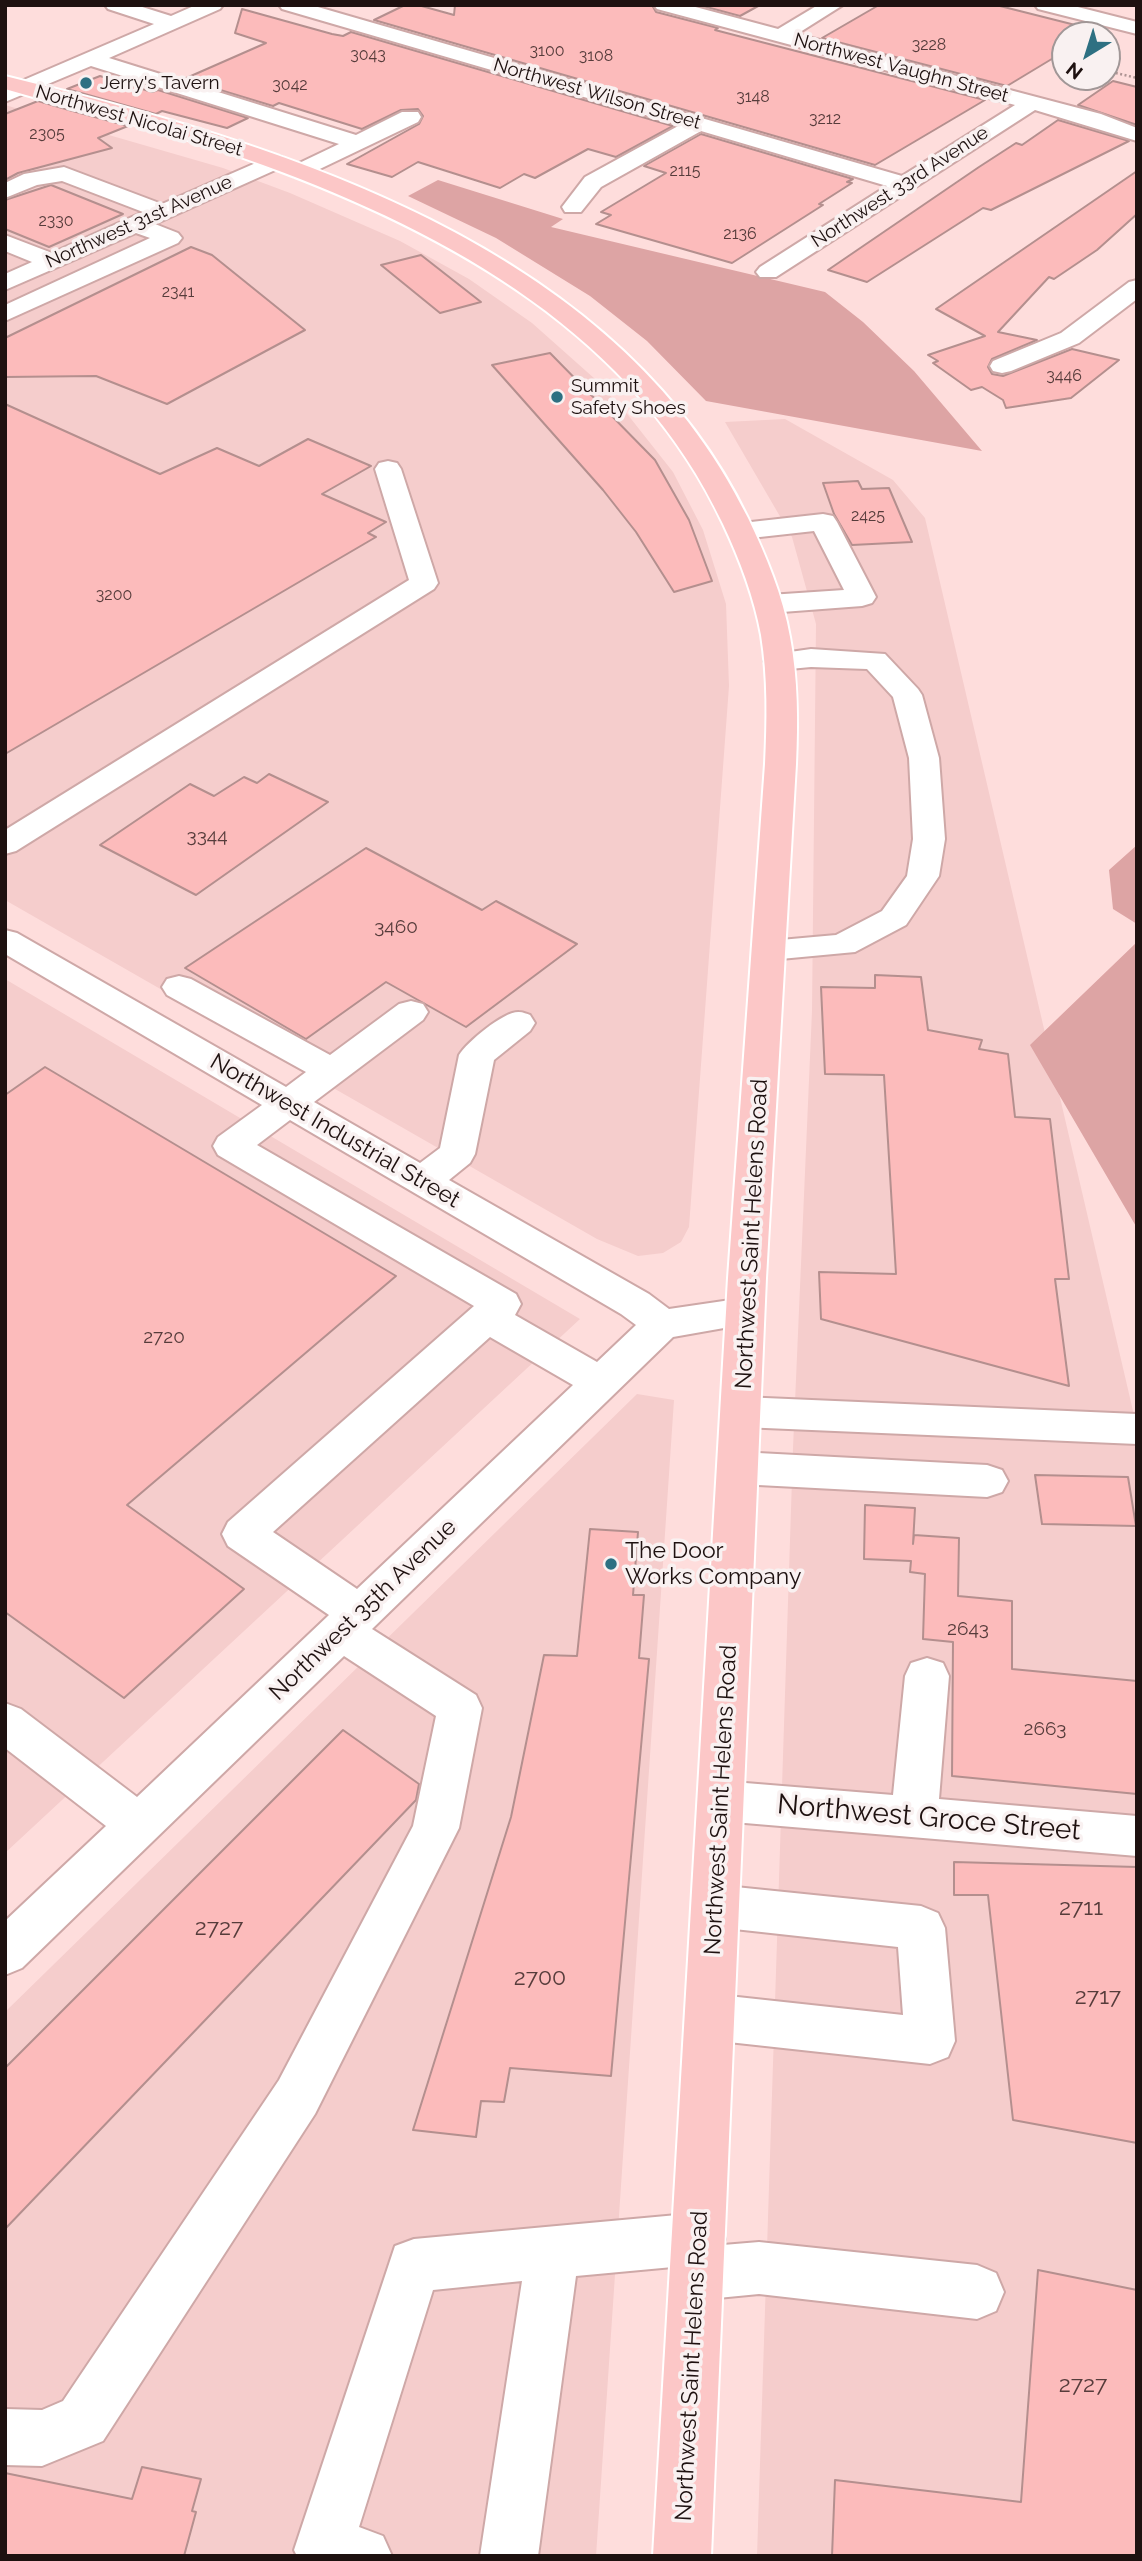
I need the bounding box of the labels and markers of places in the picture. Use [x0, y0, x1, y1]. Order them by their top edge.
place label: Jerry's Tavern [100, 72, 220, 94]
marker: Jerry's Tavern [78, 75, 94, 91]
place label: Summit Safety Shoes [571, 375, 686, 419]
marker: Summit Safety Shoes [549, 389, 565, 405]
place label: The Door Works Company [625, 1537, 801, 1591]
marker: The Door Works Company [603, 1556, 619, 1572]

